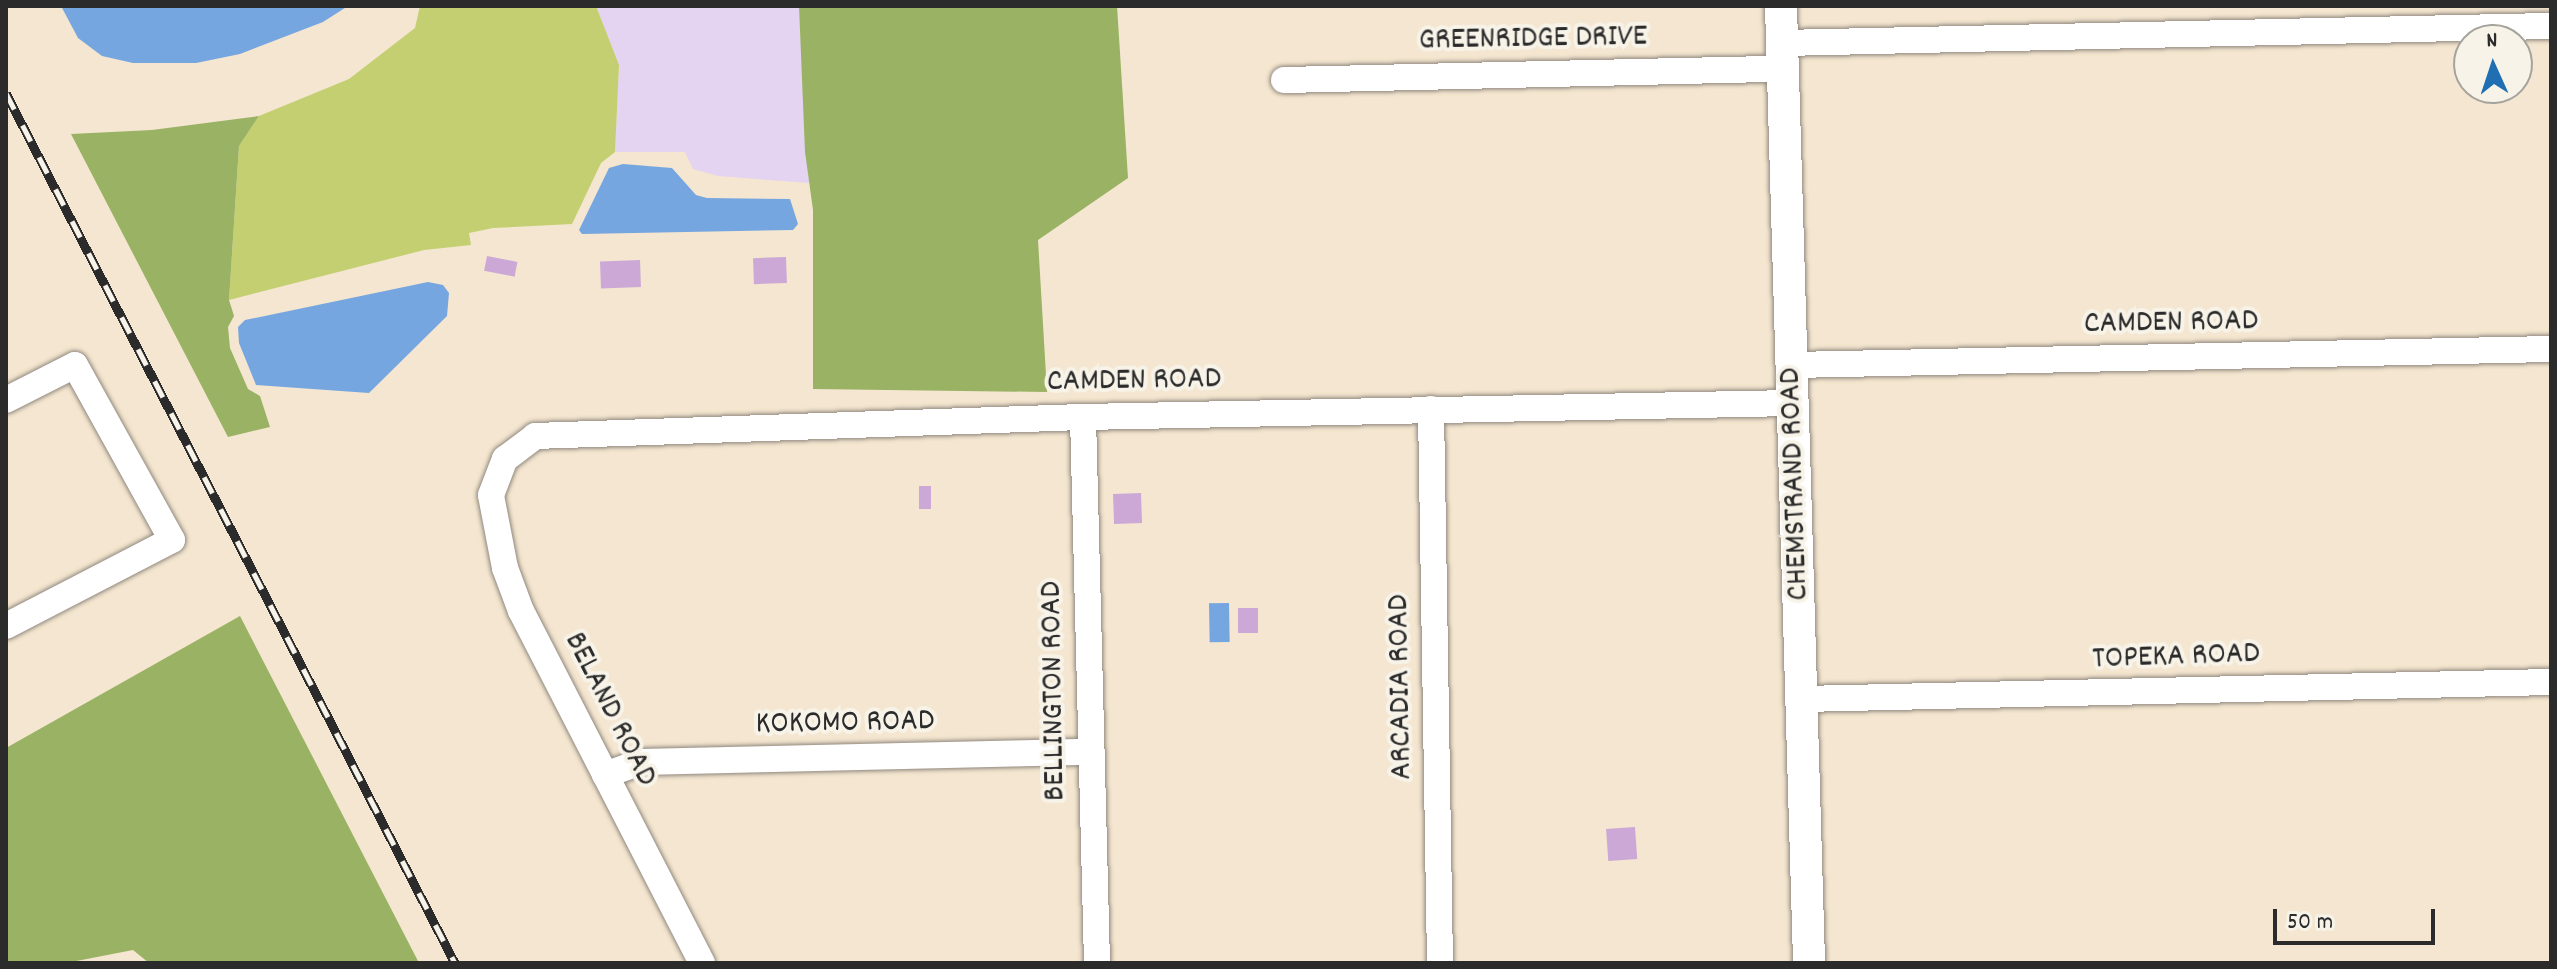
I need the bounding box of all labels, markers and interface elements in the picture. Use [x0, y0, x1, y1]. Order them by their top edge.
street label: GREENRIDGE DRIVE [1418, 19, 1648, 61]
north arrow [2453, 24, 2533, 104]
text: N [2486, 26, 2498, 57]
street label: CAMDEN ROAD [2084, 303, 2258, 345]
street label: CAMDEN ROAD [1047, 361, 1221, 403]
street label: CHEMSTRAND ROAD [1773, 367, 1819, 601]
street label: BELLINGTON ROAD [1034, 581, 1076, 801]
street label: ARCADIA ROAD [1381, 594, 1423, 780]
street label: BELAND ROAD [554, 627, 664, 793]
street label: TOPEKA ROAD [2092, 636, 2260, 680]
street label: KOKOMO ROAD [755, 703, 935, 745]
scale bar [2277, 893, 2439, 943]
text: 50 m [2287, 906, 2333, 940]

